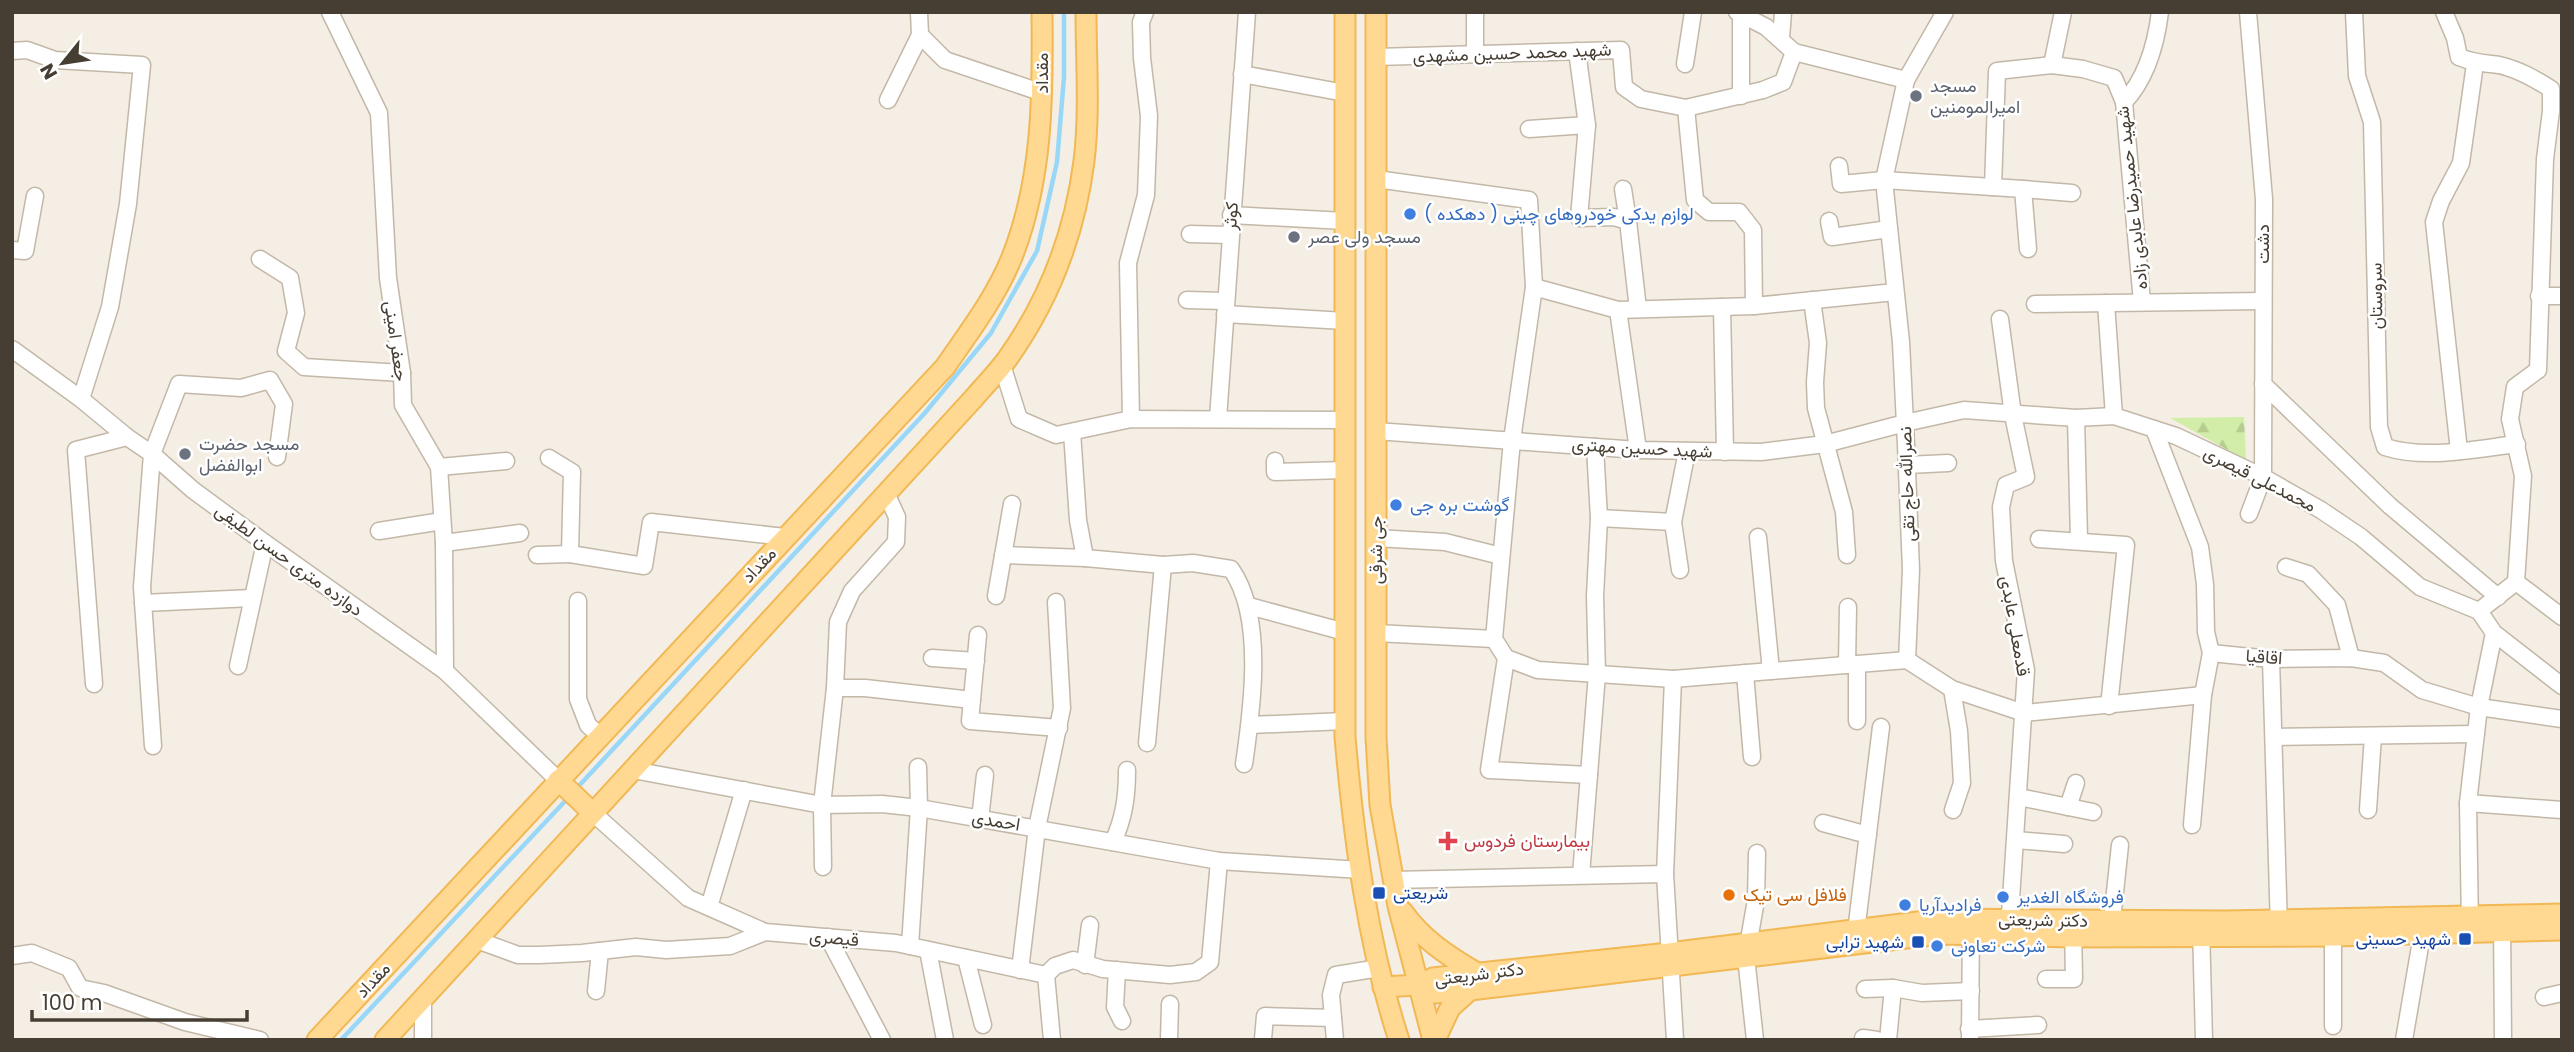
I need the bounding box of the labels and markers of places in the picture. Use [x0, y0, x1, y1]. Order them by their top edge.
place label: مسجد امیرالمومنین [1930, 73, 2020, 119]
marker: مسجد امیرالمومنین [1908, 88, 1924, 104]
place label: لوازم یدکی خودروهای چینی ( دهکده ) [1424, 201, 1694, 226]
marker: لوازم یدکی خودروهای چینی ( دهکده ) [1402, 206, 1418, 222]
place label: مسجد ولی عصر [1307, 224, 1421, 249]
marker: مسجد ولی عصر [1286, 229, 1302, 245]
place label: مسجد حضرت ابوالفضل [199, 431, 299, 477]
marker: مسجد حضرت ابوالفضل [177, 446, 193, 462]
place label: گوشت بره جی [1410, 492, 1510, 517]
marker: گوشت بره جی [1388, 497, 1404, 513]
place label: بیمارستان فردوس [1464, 828, 1590, 853]
marker: بیمارستان فردوس [1438, 831, 1458, 851]
place label: شریعتی [1393, 880, 1448, 905]
place label: فلافل سی تیک [1743, 882, 1847, 907]
place label: فروشگاه الغدیر [2016, 884, 2124, 909]
marker: شریعتی [1371, 885, 1387, 901]
marker: فلافل سی تیک [1721, 887, 1737, 903]
marker: فروشگاه الغدیر [1995, 889, 2011, 905]
place label: فرادیدآریا [1919, 892, 1982, 917]
marker: فرادیدآریا [1897, 897, 1913, 913]
place label: شهید حسینی [2355, 926, 2451, 951]
place label: شهید ترابی [1826, 929, 1904, 954]
marker: شهید حسینی [2457, 931, 2473, 947]
place label: شرکت تعاونی [1951, 933, 2045, 958]
marker: شهید ترابی [1910, 934, 1926, 950]
marker: شرکت تعاونی [1929, 938, 1945, 954]

